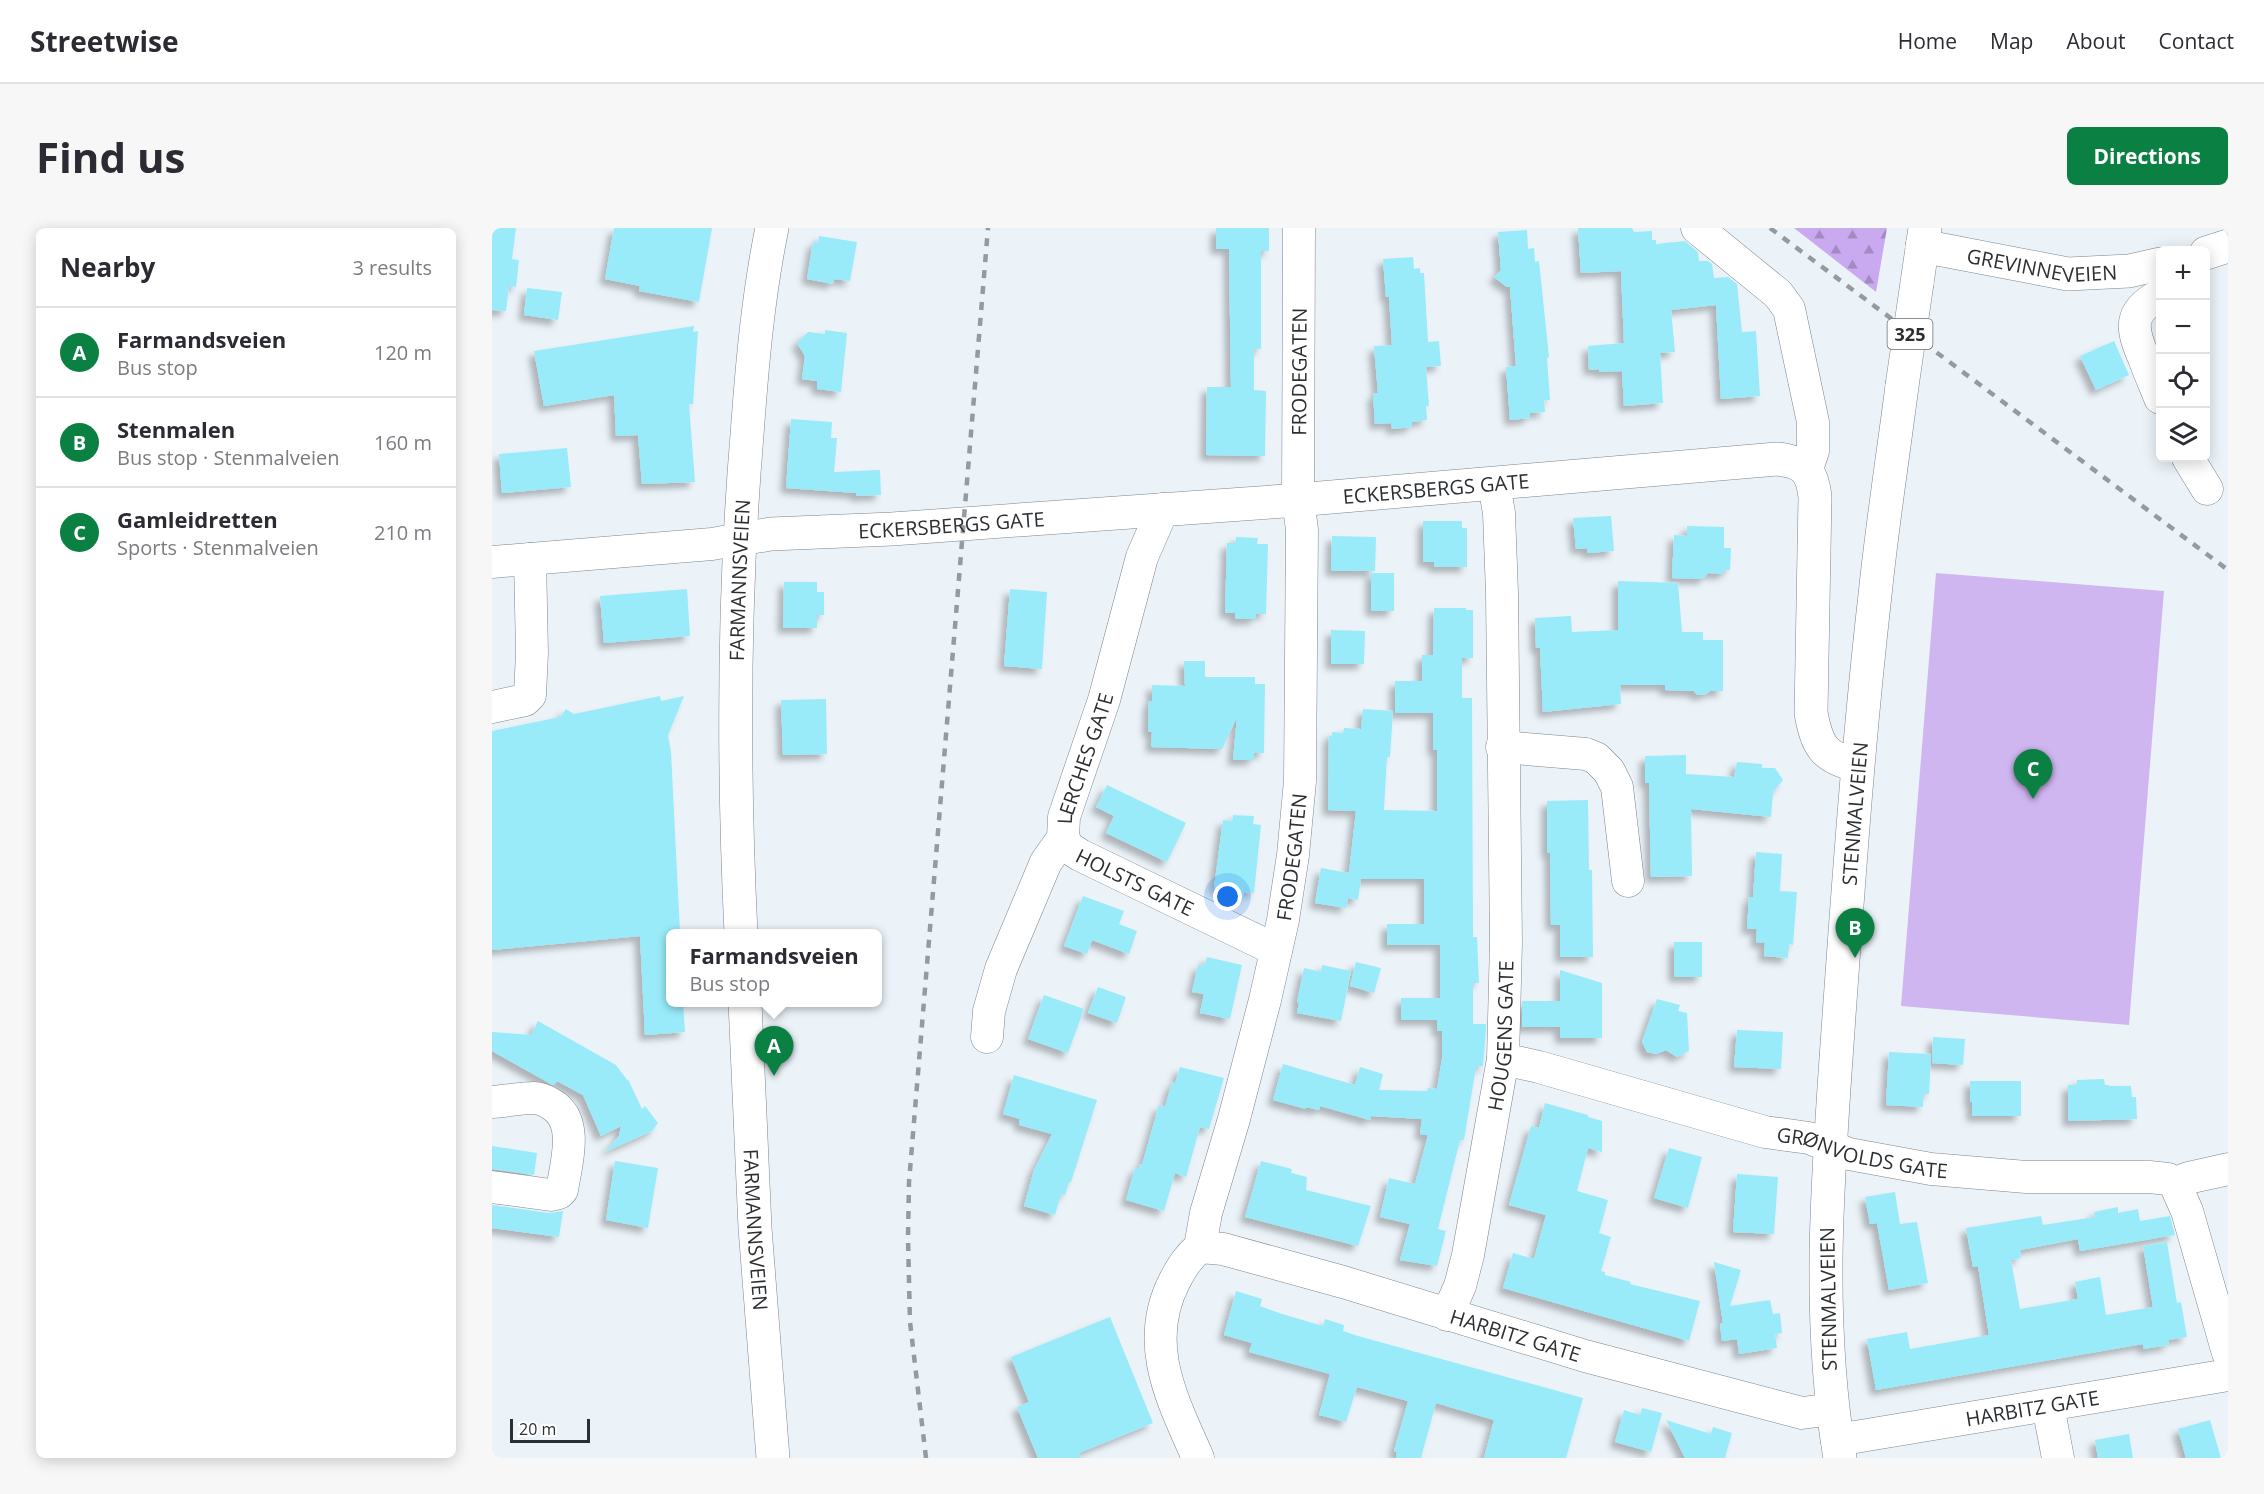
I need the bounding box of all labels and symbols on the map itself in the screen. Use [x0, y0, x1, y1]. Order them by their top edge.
street label: GREVINNEVEIEN [1965, 241, 2118, 288]
street label: FRODEGATEN [1285, 307, 1312, 436]
road number: 325 [1888, 319, 1932, 349]
street label: ECKERSBERGS GATE [1342, 467, 1530, 510]
street label: FARMANNSVEIEN [723, 498, 756, 661]
street label: ECKERSBERGS GATE [858, 505, 1046, 544]
street label: LERCHES GATE [1050, 690, 1119, 825]
street label: STENMALVEIEN [1835, 741, 1874, 886]
pin: C [2014, 750, 2052, 799]
street label: FRODEGATEN [1270, 792, 1312, 923]
street label: HOLSTS GATE [1072, 842, 1199, 922]
your location [1213, 882, 1242, 911]
pin: B [1836, 908, 1874, 958]
street label: HOUGENS GATE [1480, 960, 1519, 1113]
pin: A [754, 1026, 794, 1076]
street label: GRØNVOLDS GATE [1775, 1120, 1949, 1184]
street label: FARMANNSVEIEN [738, 1148, 775, 1312]
street label: STENMALVEIEN [1813, 1227, 1843, 1371]
street label: HARBITZ GATE [1447, 1302, 1584, 1367]
street label: HARBITZ GATE [1963, 1383, 2101, 1432]
scale bar [510, 1416, 590, 1444]

